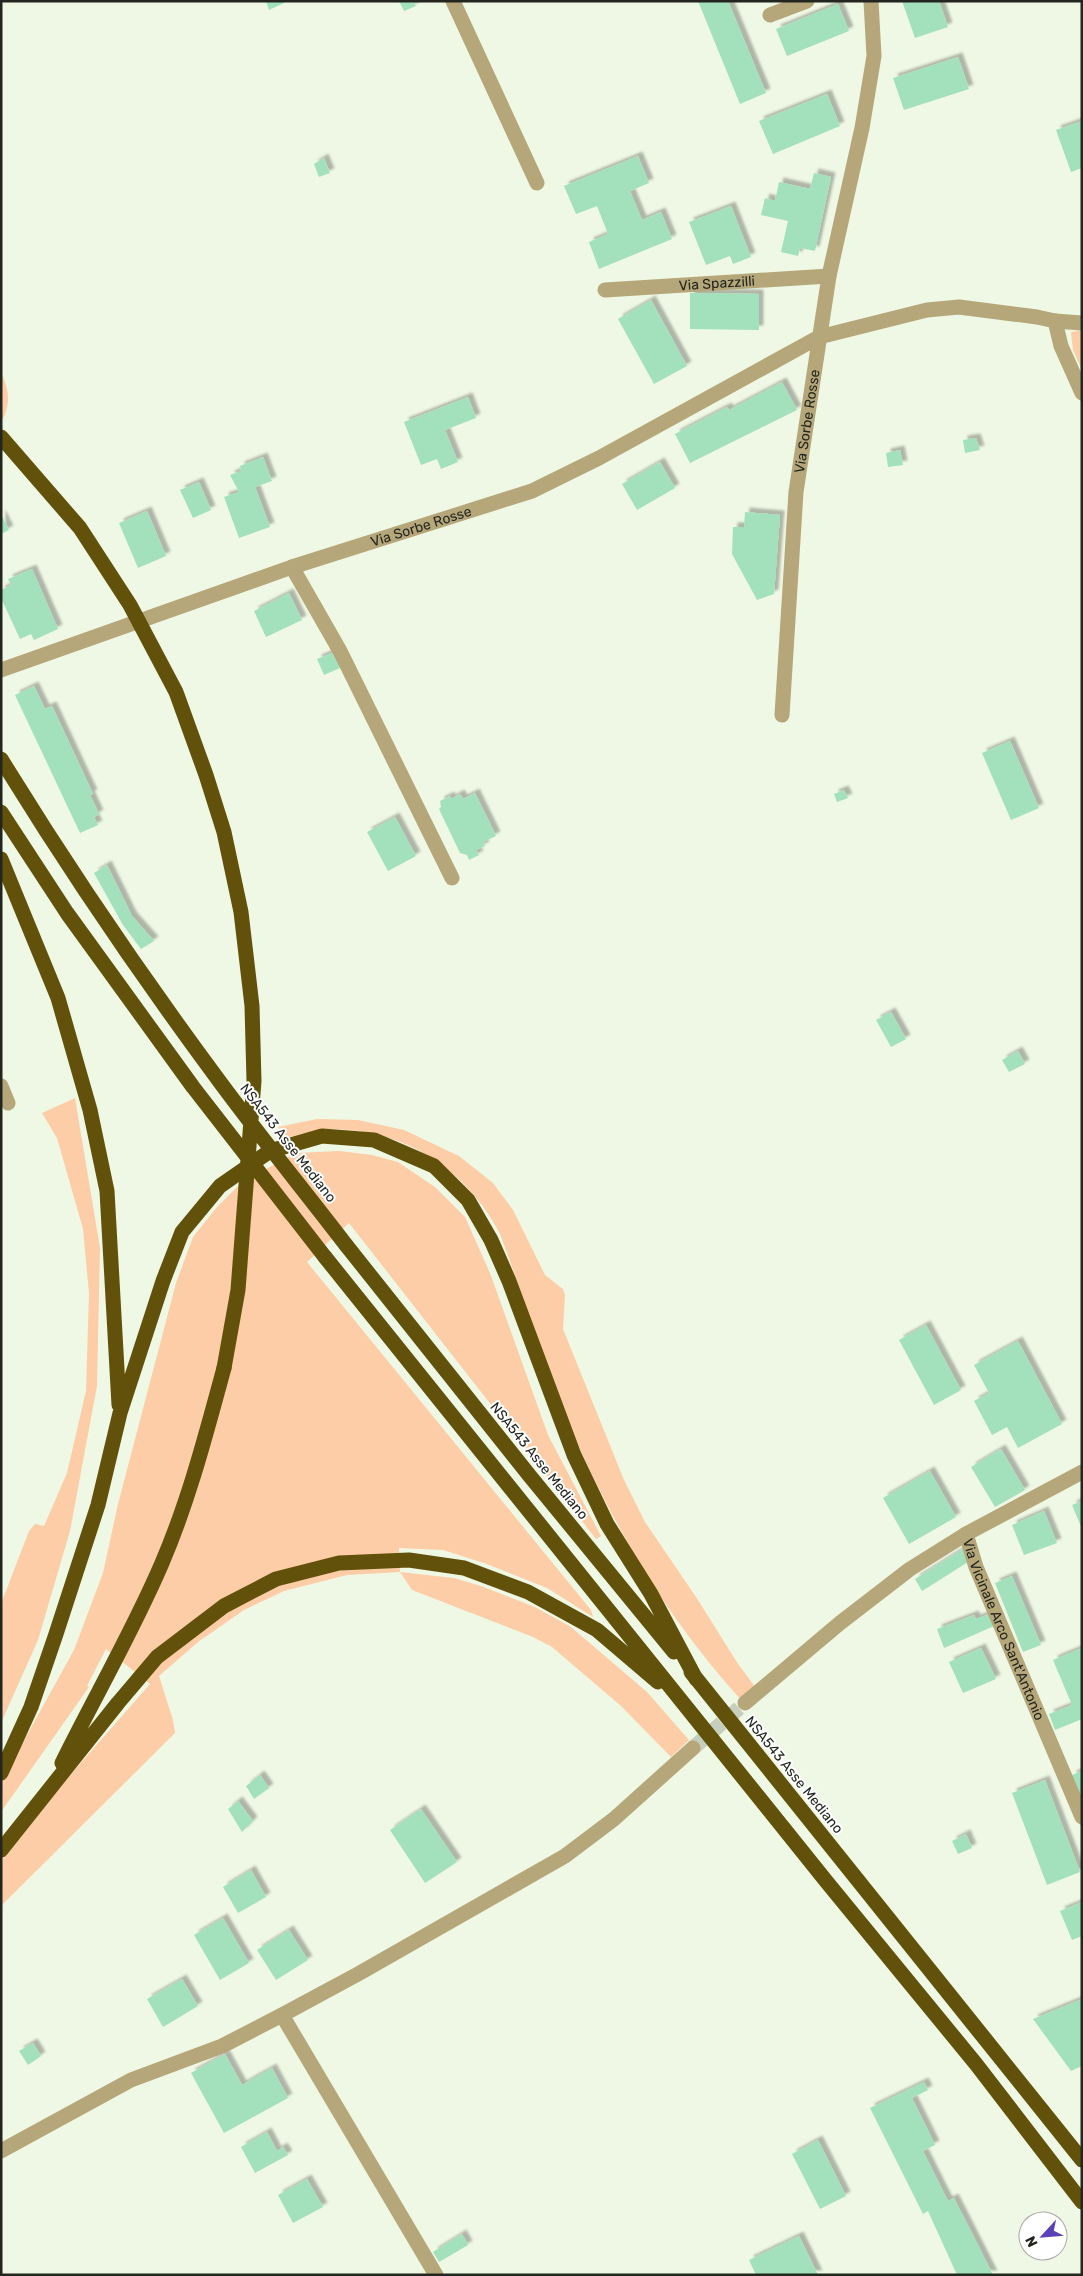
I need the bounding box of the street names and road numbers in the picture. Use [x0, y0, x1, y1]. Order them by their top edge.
street label: Via Spazzilli [678, 272, 755, 294]
street label: Via Sorbe Rosse [790, 368, 823, 474]
street label: Via Sorbe Rosse [369, 502, 474, 550]
street label: NSA543 Asse Mediano [236, 1080, 340, 1206]
street label: NSA543 Asse Mediano [486, 1399, 592, 1523]
street label: Via Vicinale Arco Sant'Antonio [959, 1536, 1048, 1723]
street label: NSA543 Asse Mediano [741, 1713, 847, 1837]

